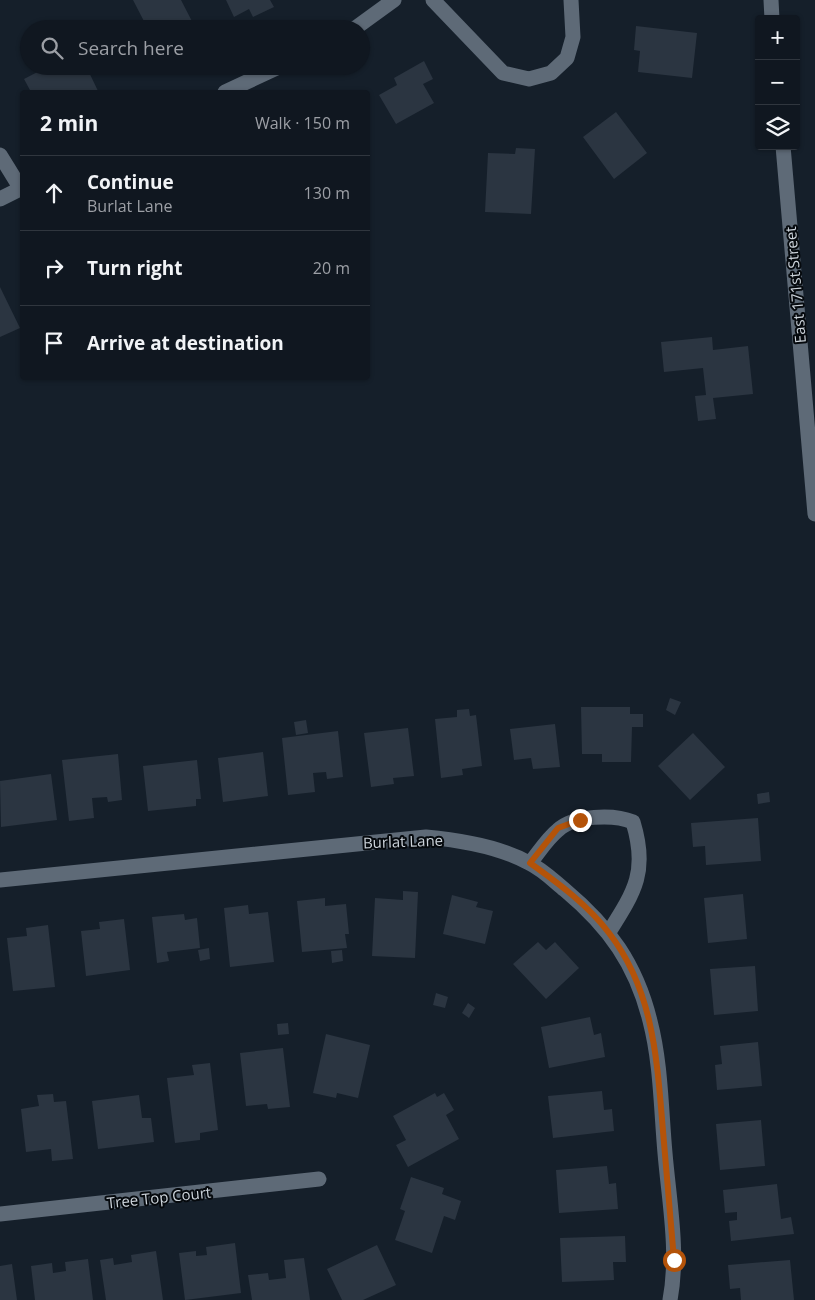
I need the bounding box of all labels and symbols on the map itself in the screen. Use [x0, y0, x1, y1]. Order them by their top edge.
street label: East 171st Street [780, 226, 810, 344]
route end [569, 809, 592, 832]
street label: Burlat Lane [363, 830, 443, 852]
street label: Tree Top Court [106, 1182, 212, 1212]
route start [663, 1249, 686, 1272]

